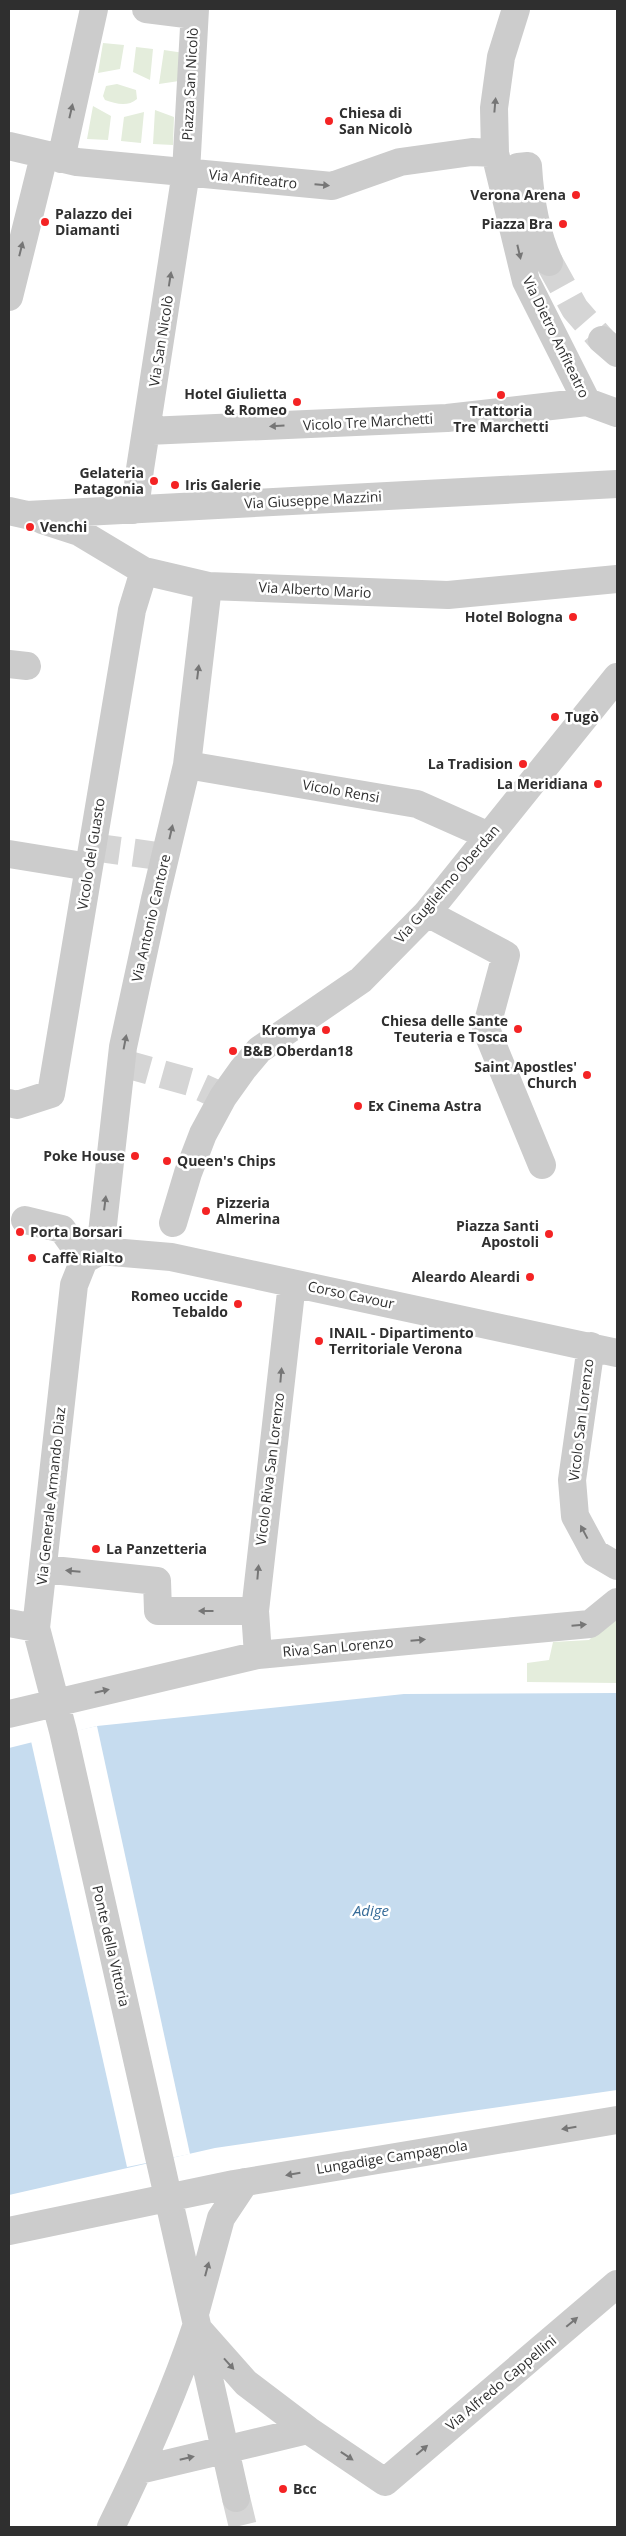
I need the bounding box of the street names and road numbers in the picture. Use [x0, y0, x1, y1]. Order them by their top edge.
street label: Piazza San Nicolò [177, 27, 202, 141]
street label: Via Anfiteatro [208, 164, 298, 193]
street label: Via Dietro Anfiteatro [519, 273, 594, 401]
street label: Via San Nicolò [144, 294, 177, 388]
street label: Vicolo Tre Marchetti [302, 409, 434, 434]
street label: Via Giuseppe Mazzini [244, 486, 382, 513]
street label: Via Alberto Mario [258, 577, 372, 602]
street label: Vicolo Rensi [301, 774, 381, 807]
street label: Vicolo del Guasto [72, 797, 109, 911]
street label: Via Guglielmo Oberdan [390, 820, 503, 947]
street label: Via Antonio Cantore [127, 852, 174, 984]
street label: Corso Cavour [306, 1276, 396, 1313]
street label: Vicolo San Lorenzo [564, 1358, 597, 1482]
street label: Vicolo Riva San Lorenzo [251, 1391, 288, 1546]
street label: Via Generale Armando Diaz [32, 1406, 69, 1586]
street label: Riva San Lorenzo [282, 1632, 394, 1661]
street label: Ponte della Vittoria [88, 1883, 135, 2009]
street label: Lungadige Campagnola [315, 2135, 469, 2178]
street label: Via Alfredo Cappellini [441, 2331, 560, 2435]

